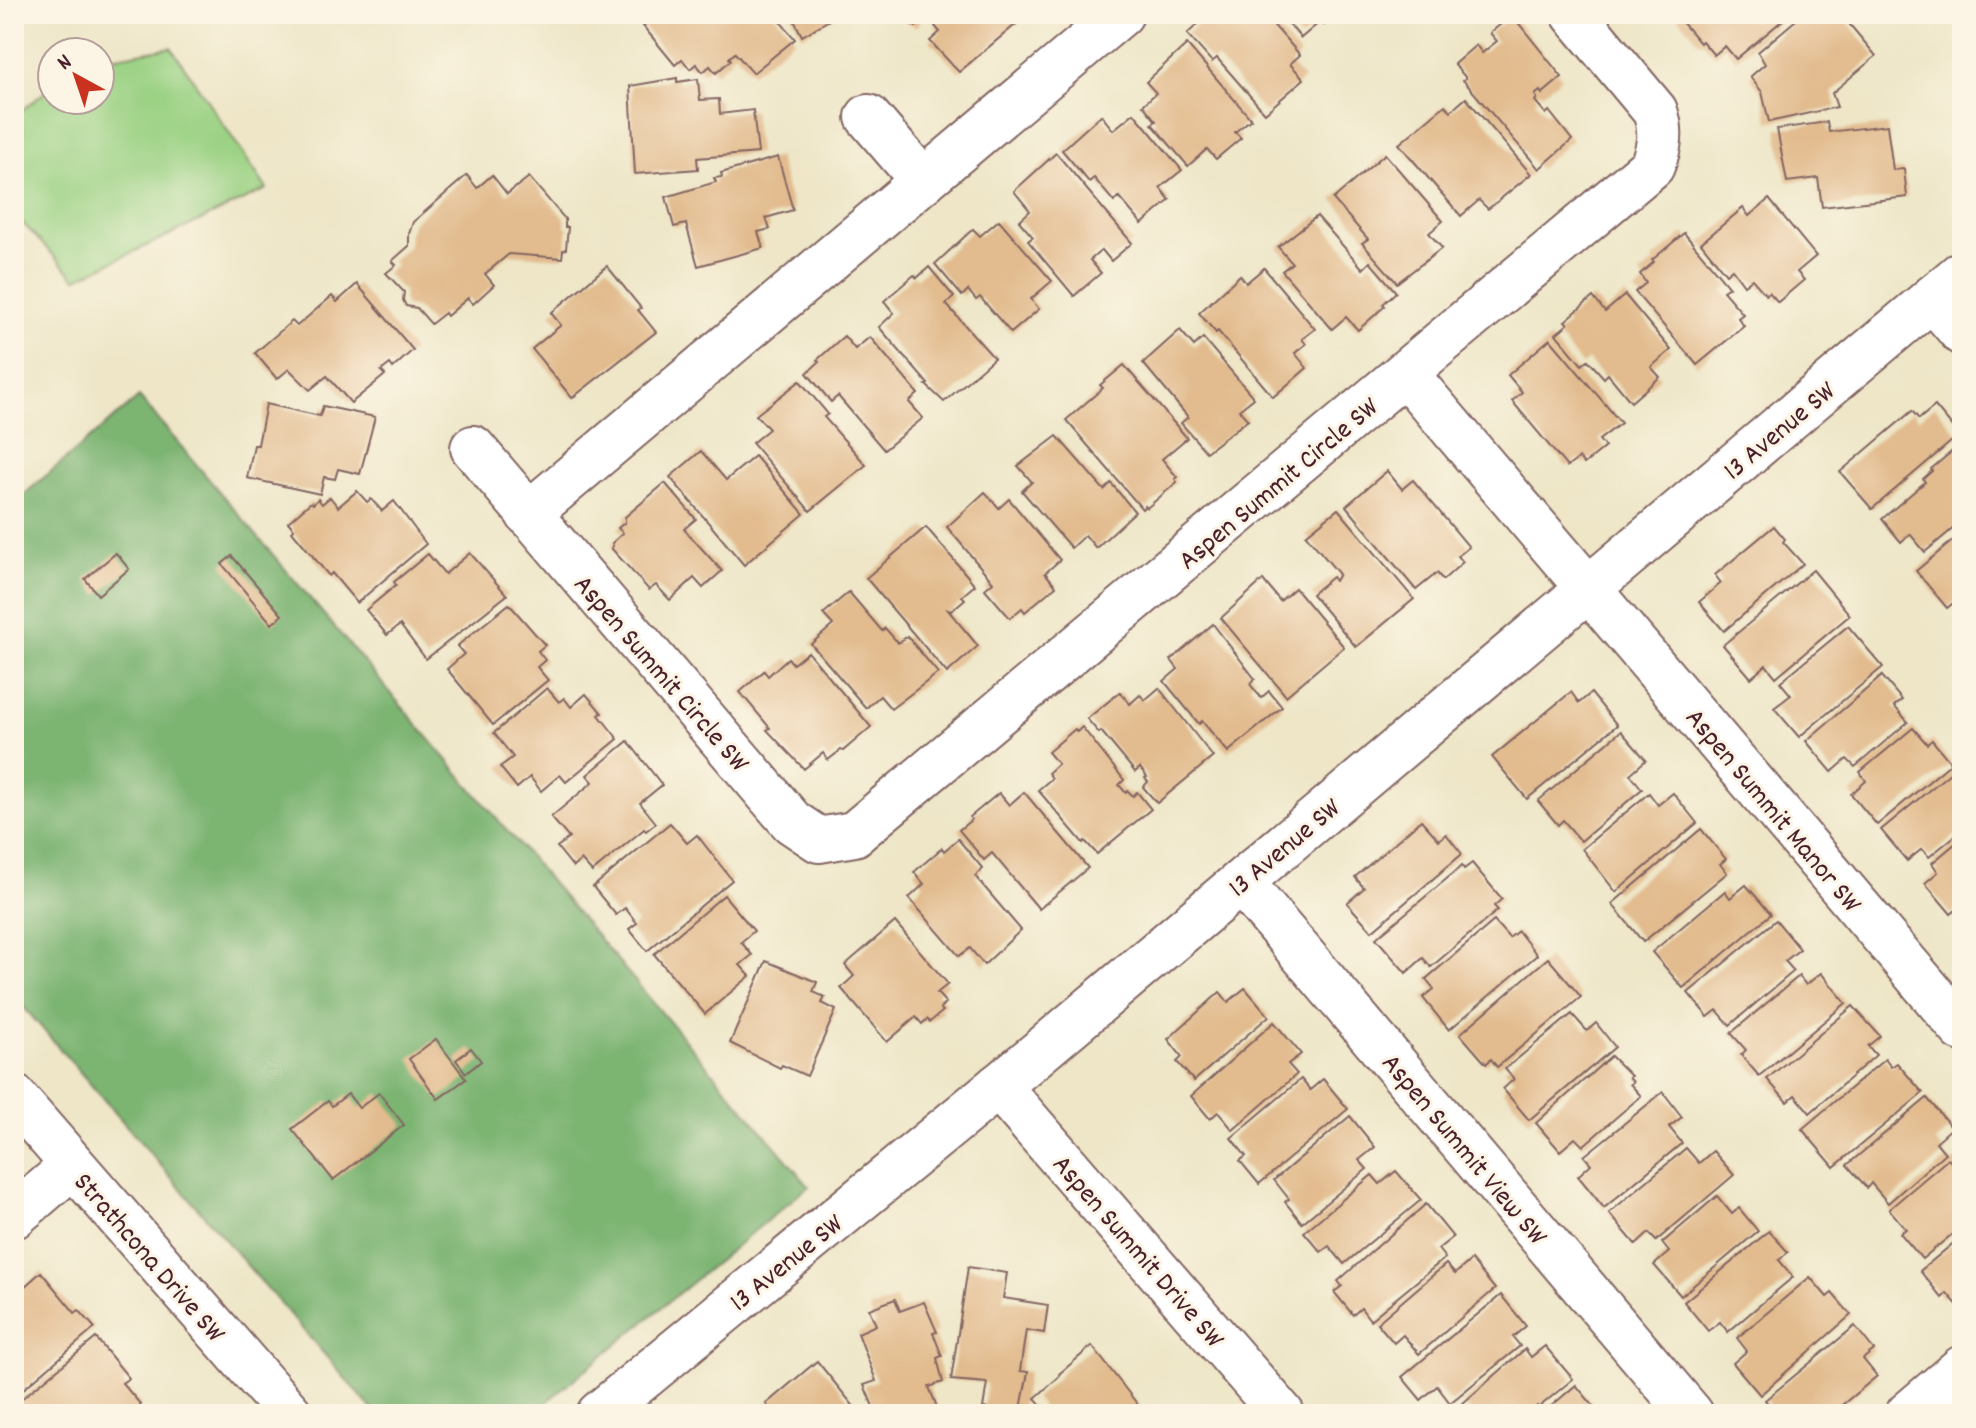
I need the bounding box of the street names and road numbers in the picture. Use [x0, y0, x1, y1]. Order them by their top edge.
street label: 13 Avenue SW [1716, 373, 1847, 492]
street label: Aspen Summit Circle SW [1171, 389, 1390, 582]
street label: Aspen Summit Circle SW [562, 568, 757, 784]
street label: Aspen Summit Manor SW [1673, 701, 1870, 924]
street label: 13 Avenue SW [1221, 790, 1352, 909]
street label: Aspen Summit View SW [1370, 1046, 1555, 1257]
street label: Aspen Summit Drive SW [1041, 1148, 1232, 1360]
street label: Strathcona Drive SW [62, 1165, 233, 1354]
street label: 13 Avenue SW [723, 1206, 854, 1323]

